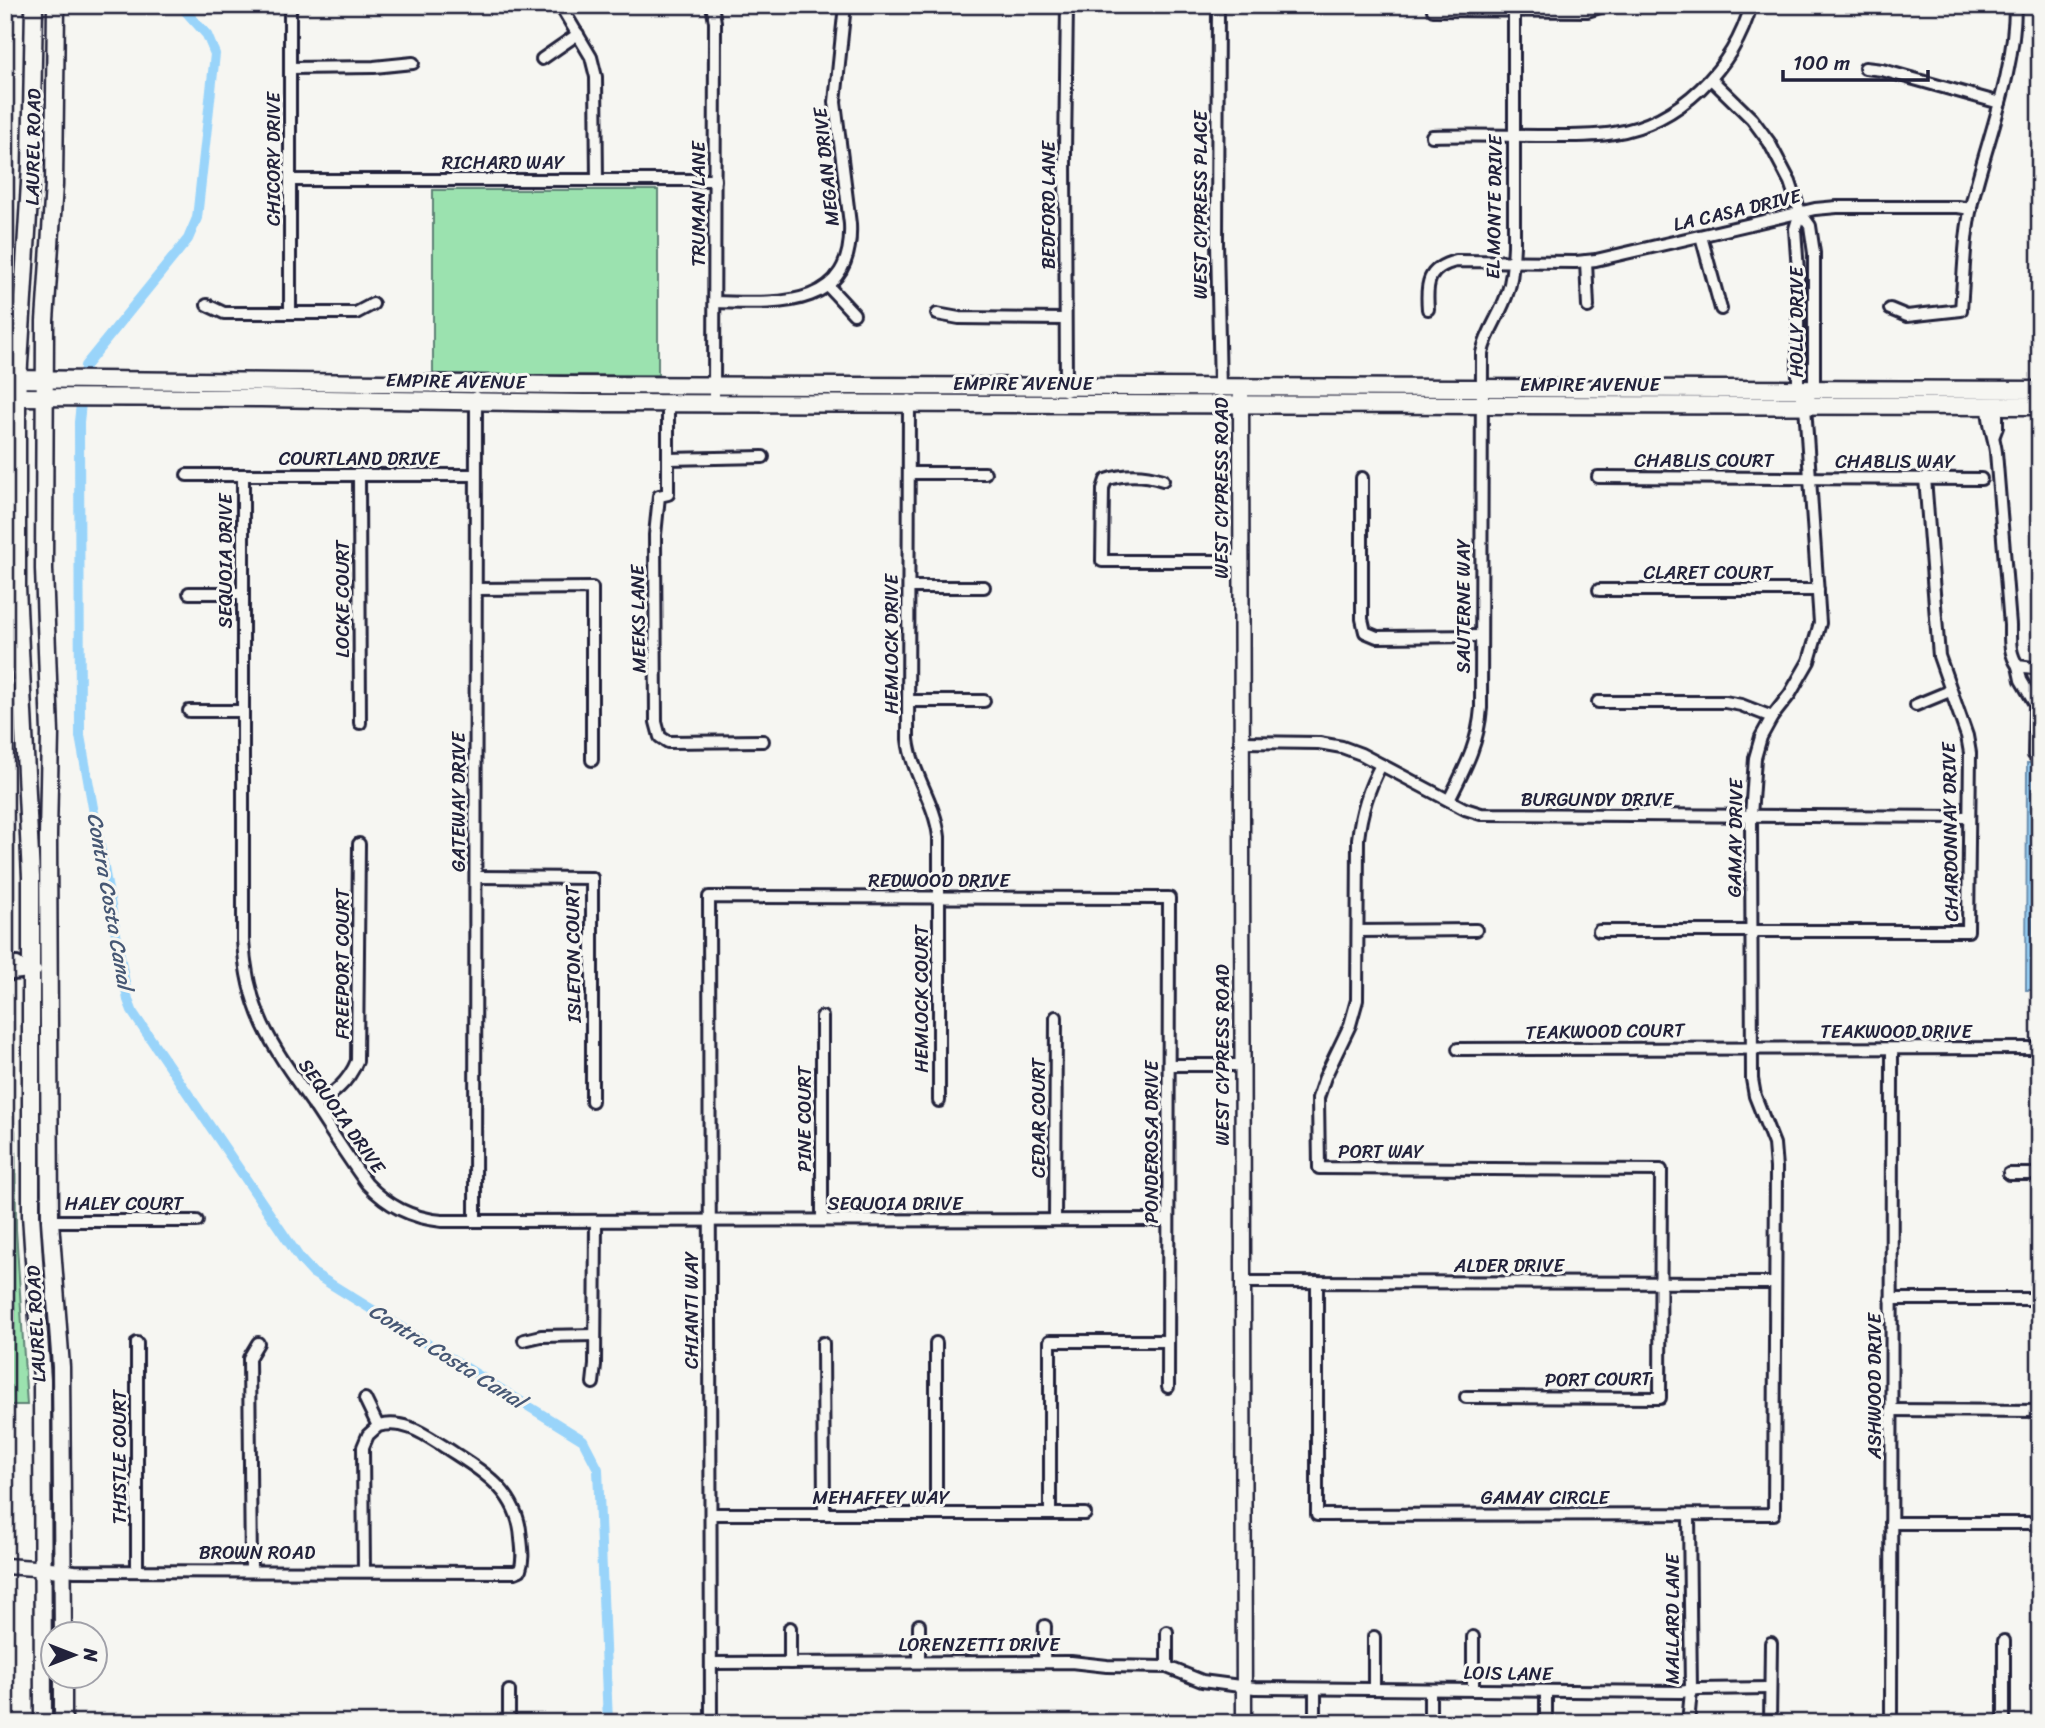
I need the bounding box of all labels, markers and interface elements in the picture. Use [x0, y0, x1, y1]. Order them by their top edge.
scale bar [1783, 38, 1928, 82]
text: 100 m [1793, 44, 1850, 82]
street label: LAUREL ROAD [15, 88, 51, 206]
street label: CHICORY DRIVE [257, 90, 290, 226]
street label: MEGAN DRIVE [803, 105, 849, 228]
street label: WEST CYPRESS PLACE [1184, 109, 1217, 299]
street label: EL MONTE DRIVE [1476, 133, 1512, 279]
street label: BEDFORD LANE [1032, 139, 1065, 269]
street label: TRUMAN LANE [682, 140, 715, 267]
street label: RICHARD WAY [442, 146, 566, 179]
street label: LA CASA DRIVE [1670, 179, 1805, 241]
street label: HOLLY DRIVE [1780, 265, 1813, 377]
street label: EMPIRE AVENUE [386, 363, 528, 399]
street label: EMPIRE AVENUE [953, 367, 1095, 400]
street label: EMPIRE AVENUE [1520, 368, 1662, 401]
street label: WEST CYPRESS ROAD [1205, 397, 1238, 579]
street label: COURTLAND DRIVE [279, 442, 441, 475]
street label: CHABLIS COURT [1634, 444, 1775, 477]
street label: CHABLIS WAY [1835, 445, 1956, 478]
street label: SEQUOIA DRIVE [209, 492, 242, 628]
street label: SAUTERNE WAY [1447, 538, 1480, 674]
street label: LOCKE COURT [326, 539, 359, 658]
street label: CLARET COURT [1643, 556, 1774, 589]
street label: MEEKS LANE [621, 563, 655, 673]
street label: HEMLOCK DRIVE [875, 572, 908, 714]
street label: GATEWAY DRIVE [442, 731, 475, 872]
street label: CHARDONNAY DRIVE [1932, 741, 1968, 922]
street label: GAMAY DRIVE [1717, 777, 1753, 898]
street label: BURGUNDY DRIVE [1521, 783, 1675, 816]
water label: Contra Costa Canal [76, 810, 145, 997]
street label: REDWOOD DRIVE [868, 864, 1011, 897]
street label: ISLETON COURT [555, 884, 591, 1024]
street label: FREEPORT COURT [326, 888, 359, 1039]
street label: HEMLOCK COURT [905, 924, 938, 1073]
street label: WEST CYPRESS ROAD [1206, 964, 1239, 1146]
street label: TEAKWOOD COURT [1525, 1013, 1686, 1049]
street label: TEAKWOOD DRIVE [1820, 1015, 1973, 1048]
street label: SEQUOIA DRIVE [290, 1051, 395, 1182]
street label: CEDAR COURT [1022, 1056, 1055, 1178]
street label: PONDEROSA DRIVE [1135, 1059, 1168, 1223]
street label: PINE COURT [788, 1065, 821, 1172]
street label: PORT WAY [1338, 1135, 1425, 1168]
street label: HALEY COURT [65, 1187, 185, 1220]
street label: SEQUOIA DRIVE [828, 1187, 964, 1220]
street label: ALDER DRIVE [1453, 1249, 1565, 1282]
street label: CHIANTI WAY [675, 1251, 708, 1369]
street label: LAUREL ROAD [16, 1264, 56, 1383]
water label: Contra Costa Canal [361, 1293, 537, 1422]
street label: ASHWOOD DRIVE [1858, 1312, 1891, 1460]
street label: PORT COURT [1544, 1362, 1653, 1396]
street label: THISTLE COURT [103, 1389, 136, 1524]
street label: MEHAFFEY WAY [813, 1481, 951, 1514]
street label: GAMAY CIRCLE [1481, 1481, 1611, 1514]
street label: BROWN ROAD [199, 1536, 316, 1569]
street label: MALLARD LANE [1656, 1552, 1689, 1684]
north arrow [38, 1620, 108, 1690]
street label: LORENZETTI DRIVE [899, 1628, 1061, 1661]
text: N [74, 1647, 107, 1662]
street label: LOIS LANE [1463, 1656, 1554, 1690]

